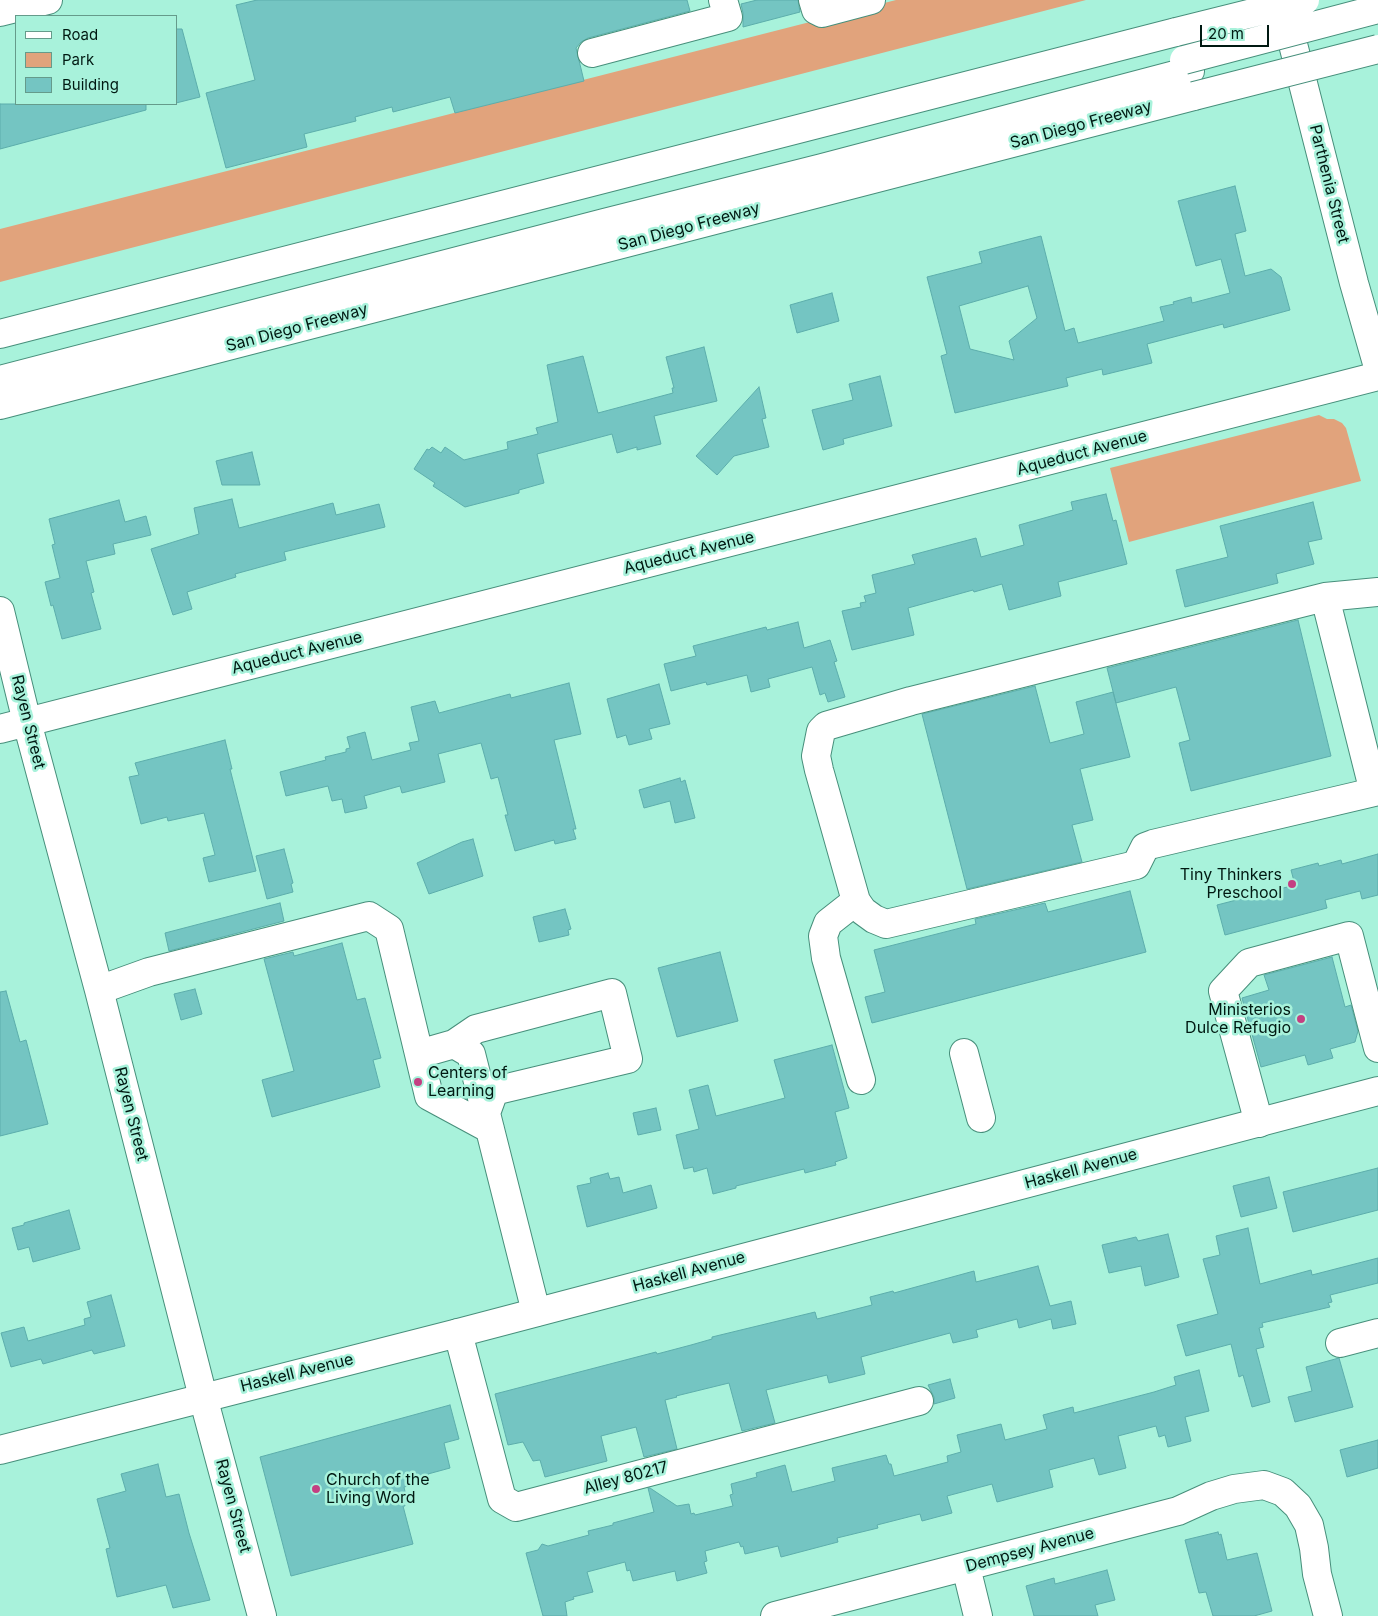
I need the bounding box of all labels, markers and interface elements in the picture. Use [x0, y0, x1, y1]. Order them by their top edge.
legend [15, 15, 178, 105]
scale bar [1203, 15, 1272, 47]
text: 20 m [1208, 24, 1244, 43]
text: Road [62, 25, 98, 44]
text: Park [62, 50, 94, 69]
text: Building [62, 75, 119, 94]
street label: San Diego Freeway [1008, 97, 1154, 153]
street label: Parthenia Street [1305, 123, 1353, 245]
street label: San Diego Freeway [616, 199, 762, 255]
street label: San Diego Freeway [224, 300, 370, 356]
street label: Aqueduct Avenue [1015, 426, 1149, 480]
street label: Aqueduct Avenue [622, 527, 756, 579]
street label: Aqueduct Avenue [230, 627, 364, 679]
street label: Rayen Street [7, 673, 49, 771]
place label: Tiny Thinkers Preschool [1180, 865, 1282, 903]
marker: Tiny Thinkers Preschool [1286, 878, 1298, 890]
place label: Ministerios Dulce Refugio [1185, 1000, 1291, 1038]
marker: Ministerios Dulce Refugio [1295, 1013, 1307, 1025]
place label: Centers of Learning [428, 1063, 507, 1101]
street label: Rayen Street [110, 1065, 152, 1163]
marker: Centers of Learning [412, 1076, 424, 1088]
street label: Haskell Avenue [1023, 1145, 1139, 1193]
street label: Haskell Avenue [631, 1248, 747, 1296]
street label: Haskell Avenue [239, 1350, 355, 1396]
street label: Rayen Street [211, 1457, 255, 1555]
street label: Alley 80217 [582, 1458, 670, 1498]
place label: Church of the Living Word [326, 1470, 430, 1508]
marker: Church of the Living Word [310, 1483, 322, 1495]
street label: Dempsey Avenue [964, 1524, 1096, 1576]

